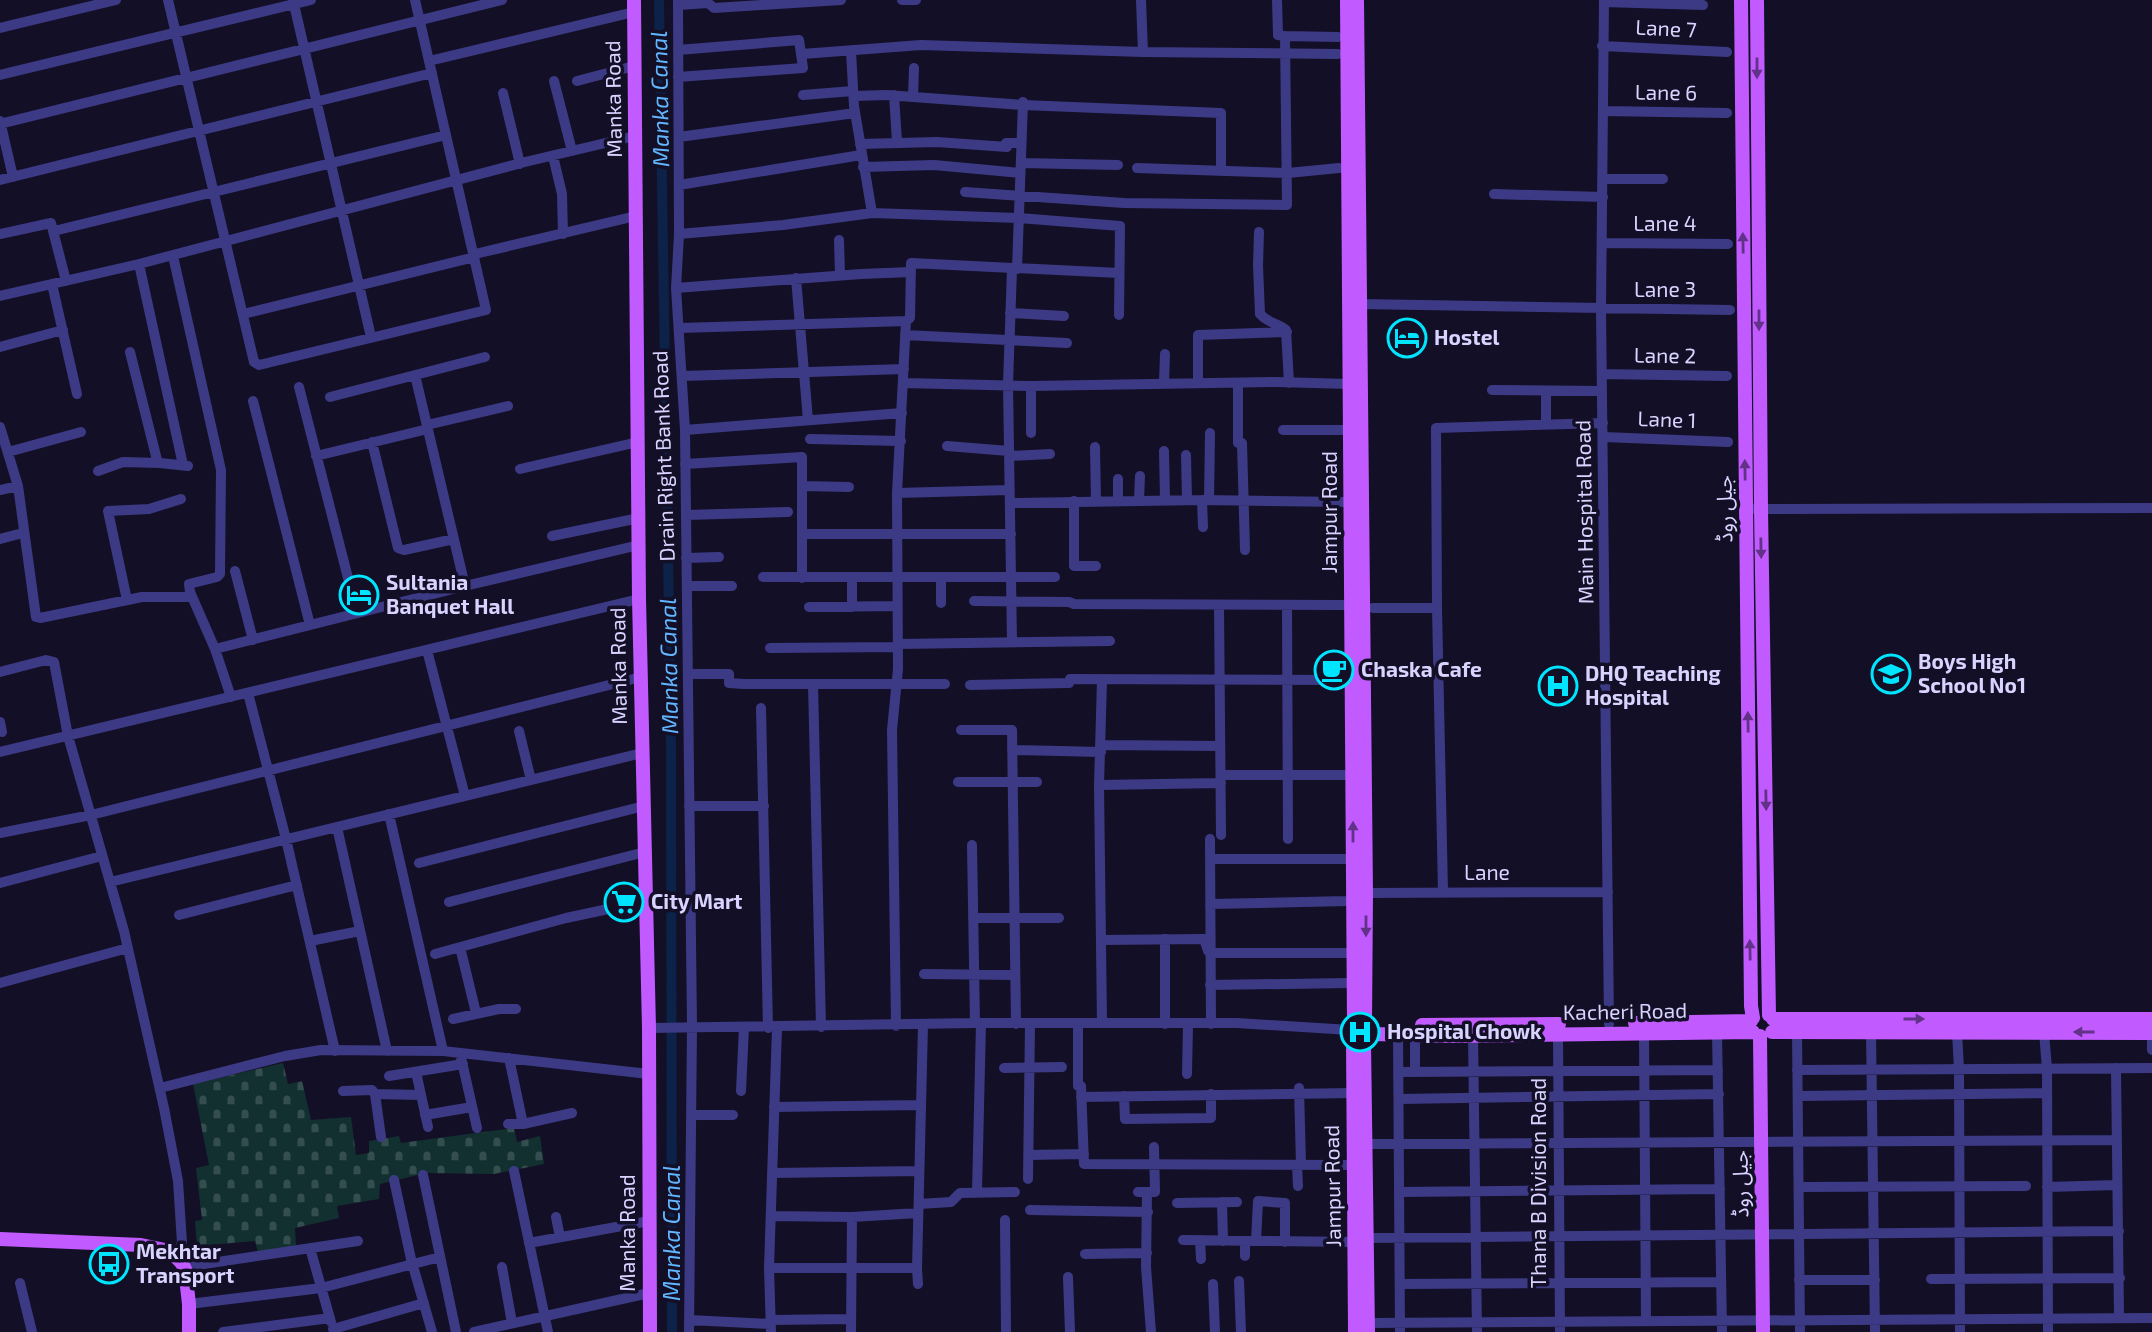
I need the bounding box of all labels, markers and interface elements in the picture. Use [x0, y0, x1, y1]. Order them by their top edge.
street label: Lane 7 [1635, 13, 1698, 42]
water label: Manka Canal [644, 31, 674, 167]
street label: Manka Road [599, 40, 626, 158]
one-way arrow [1751, 57, 1763, 79]
street label: Lane 6 [1635, 78, 1697, 105]
street label: Lane 4 [1633, 210, 1697, 235]
one-way arrow [1737, 232, 1749, 254]
street label: Lane 3 [1634, 276, 1696, 301]
one-way arrow [1753, 309, 1765, 331]
hotel icon: Hostel [1386, 317, 1428, 359]
place label: Hostel [1434, 324, 1500, 349]
street label: Lane 2 [1634, 341, 1696, 368]
street label: Drain Right Bank Road [646, 350, 679, 562]
street label: Lane 1 [1637, 405, 1697, 432]
street label: Main Hospital Road [1569, 420, 1598, 604]
street label: Jampur Road [1316, 451, 1341, 573]
one-way arrow [1739, 459, 1751, 481]
street label: جیل روڈ [1710, 475, 1738, 543]
one-way arrow [1756, 537, 1767, 559]
place label: Sultania Banquet Hall [386, 569, 514, 618]
hotel icon: Sultania Banquet Hall [338, 574, 380, 616]
water label: Manka Canal [653, 598, 683, 734]
street label: Manka Road [604, 607, 631, 725]
place label: Boys High School No1 [1918, 648, 2026, 697]
cafe icon: Chaska Cafe [1313, 649, 1355, 691]
school or university icon: Boys High School No1 [1870, 653, 1912, 695]
place label: Chaska Cafe [1361, 656, 1482, 681]
place label: DHQ Teaching Hospital [1585, 660, 1721, 709]
hospital icon: DHQ Teaching Hospital [1537, 665, 1579, 707]
one-way arrow [1742, 711, 1754, 733]
one-way arrow [1760, 789, 1771, 811]
one-way arrow [1347, 821, 1359, 843]
street label: Lane [1464, 859, 1510, 884]
supermarket icon: City Mart [603, 881, 645, 923]
place label: City Mart [651, 888, 743, 914]
one-way arrow [1360, 915, 1372, 937]
one-way arrow [1744, 938, 1756, 960]
street label: Kacheri Road [1563, 997, 1687, 1024]
hospital icon: Hospital Chowk [1339, 1011, 1381, 1053]
one-way arrow [1903, 1013, 1925, 1025]
place label: Hospital Chowk [1387, 1018, 1542, 1043]
one-way arrow [2073, 1026, 2095, 1038]
street label: Thana B Division Road [1525, 1078, 1550, 1288]
street label: Jampur Road [1318, 1125, 1345, 1247]
street label: جیل روڈ [1726, 1150, 1754, 1218]
water label: Manka Canal [657, 1165, 685, 1301]
street label: Manka Road [614, 1174, 639, 1292]
place label: Mekhtar Transport [136, 1238, 235, 1287]
bus stop icon: Mekhtar Transport [88, 1243, 130, 1285]

